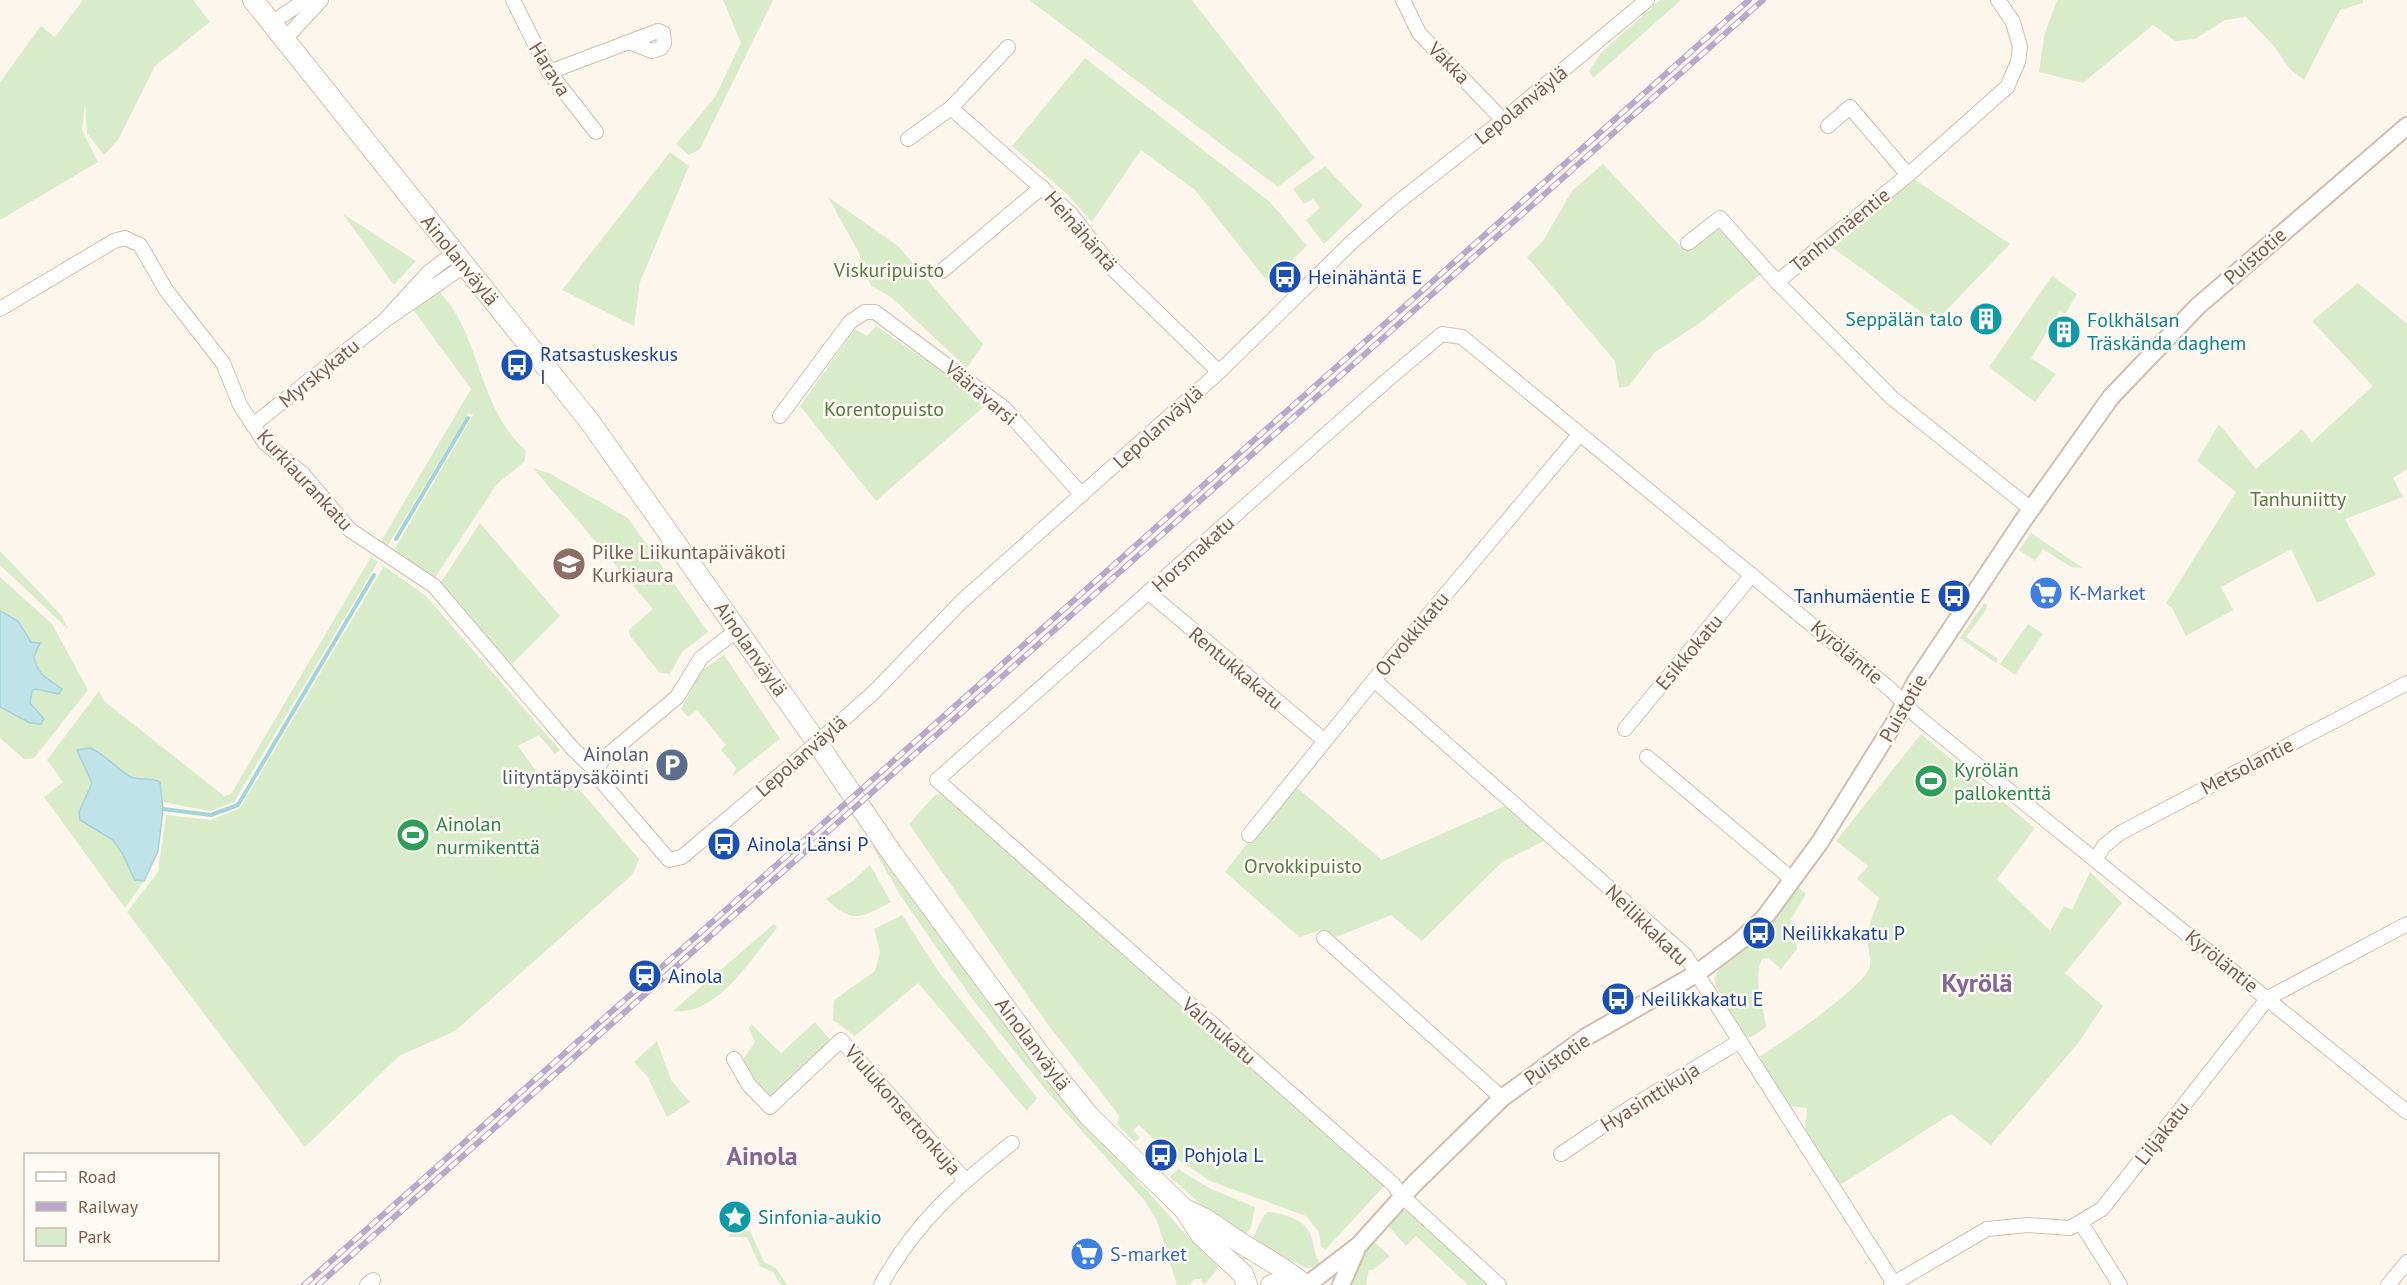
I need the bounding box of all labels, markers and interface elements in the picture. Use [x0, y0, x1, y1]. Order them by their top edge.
street label: Vakka [1422, 36, 1476, 90]
street label: Harava [523, 37, 577, 101]
street label: Lepolanväylä [1469, 60, 1573, 150]
street label: Tanhumäentie [1785, 182, 1895, 278]
street label: Heinähäntä [1039, 185, 1123, 277]
street label: Ainolanväylä [415, 209, 505, 311]
street label: Puistotie [2218, 222, 2292, 290]
park label: Viskuripuisto [833, 257, 944, 283]
bus stop icon: Heinähäntä E [1267, 259, 1303, 295]
place label: Heinähäntä E [1308, 264, 1422, 290]
building icon: Seppälän talo [1968, 301, 2004, 337]
place label: Seppälän talo [1845, 306, 1963, 332]
place label: Folkhälsan Träskända daghem [2087, 307, 2246, 356]
building icon: Folkhälsan Träskända daghem [2046, 314, 2082, 350]
street label: Myrskykatu [273, 333, 365, 413]
place label: Ratsastuskeskus I [540, 341, 678, 390]
bus stop icon: Ratsastuskeskus I [499, 347, 535, 383]
street label: Väärävarsi [939, 354, 1023, 431]
street label: Lepolanväylä [1108, 380, 1208, 474]
park label: Korentopuisto [824, 396, 944, 422]
street label: Kurkiaurankatu [251, 424, 359, 536]
park label: Tanhuniitty [2250, 486, 2347, 512]
street label: Horsmakatu [1146, 510, 1240, 598]
place label: Pilke Liikuntapäiväkoti Kurkiaura [592, 539, 786, 588]
school or university icon: Pilke Liikuntapäiväkoti Kurkiaura [551, 546, 587, 582]
supermarket icon: K-Market [2028, 575, 2064, 611]
bus stop icon: Tanhumäentie E [1936, 578, 1972, 614]
place label: K-Market [2069, 580, 2146, 606]
place label: Tanhumäentie E [1794, 583, 1931, 609]
street label: Orvokkikatu [1369, 586, 1455, 682]
street label: Ainolanväylä [709, 596, 793, 702]
street label: Esikkokatu [1650, 609, 1728, 695]
street label: Kyröläntie [1805, 614, 1889, 690]
street label: Rentukkakatu [1183, 621, 1289, 715]
street label: Puistotie [1873, 669, 1933, 747]
street label: Lepolanväylä [750, 709, 852, 803]
street label: Metsolantie [2196, 732, 2298, 800]
place label: Ainolan liityntäpysäköinti [502, 741, 649, 790]
parking icon: Ainolan liityntäpysäköinti [654, 747, 690, 783]
place label: Kyrölän pallokenttä [1954, 757, 2051, 806]
sports icon: Kyrölän pallokenttä [1913, 763, 1949, 799]
place label: Ainolan nurmikenttä [436, 811, 540, 860]
sports icon: Ainolan nurmikenttä [395, 817, 431, 853]
bus stop icon: Ainola Länsi P [706, 826, 742, 862]
place label: Ainola Länsi P [747, 831, 868, 857]
park label: Orvokkipuisto [1244, 853, 1362, 879]
street label: Neilikkakatu [1600, 879, 1694, 971]
bus stop icon: Neilikkakatu P [1741, 915, 1777, 951]
place label: Neilikkakatu P [1782, 920, 1905, 946]
street label: Kyröläntie [2180, 924, 2264, 998]
station icon: Ainola [627, 958, 663, 994]
place label: Ainola [668, 963, 722, 989]
district label: Kyrölä [1942, 966, 2012, 999]
bus stop icon: Neilikkakatu E [1600, 981, 1636, 1017]
place label: Neilikkakatu E [1641, 986, 1763, 1012]
street label: Valmukatu [1176, 991, 1262, 1070]
street label: Ainolanväylä [989, 992, 1077, 1096]
street label: Puistotie [1519, 1027, 1595, 1091]
street label: Viulukonsertonkuja [838, 1038, 967, 1181]
street label: Hyasinttikuja [1596, 1056, 1704, 1138]
street label: Liljakatu [2129, 1096, 2195, 1170]
bus stop icon: Pohjola L [1143, 1137, 1179, 1173]
district label: Ainola [726, 1139, 798, 1172]
place label: Pohjola L [1184, 1142, 1264, 1168]
legend [24, 1153, 219, 1261]
text: Road [78, 1165, 116, 1188]
text: Railway [78, 1195, 139, 1218]
place icon: Sinfonia-aukio [717, 1199, 753, 1235]
place label: Sinfonia-aukio [758, 1204, 882, 1230]
text: Park [78, 1225, 111, 1248]
supermarket icon: S-market [1069, 1236, 1105, 1272]
place label: S-market [1110, 1241, 1187, 1267]

